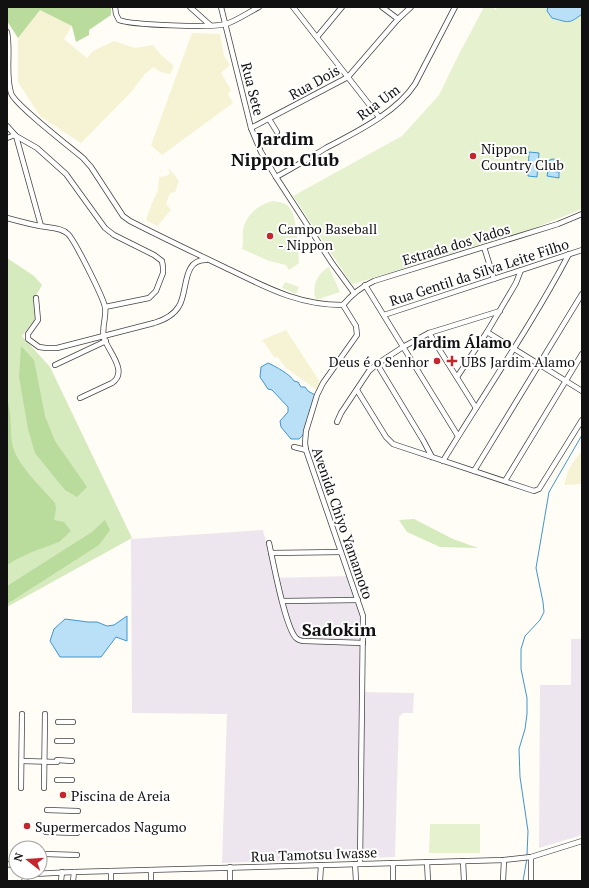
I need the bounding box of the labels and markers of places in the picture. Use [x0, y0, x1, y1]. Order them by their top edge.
place label: Nippon Country Club [481, 139, 564, 174]
marker: Nippon Country Club [468, 151, 478, 161]
place label: Campo Baseball - Nippon [278, 219, 377, 254]
marker: Campo Baseball - Nippon [265, 231, 275, 241]
place label: Deus é o Senhor [329, 352, 430, 371]
place label: UBS Jardim Alamo [461, 352, 575, 371]
marker: UBS Jardim Alamo [446, 355, 458, 367]
marker: Deus é o Senhor [432, 356, 442, 366]
place label: Piscina de Areia [71, 786, 170, 805]
marker: Piscina de Areia [58, 790, 68, 800]
place label: Supermercados Nagumo [35, 817, 187, 836]
marker: Supermercados Nagumo [22, 821, 32, 831]

